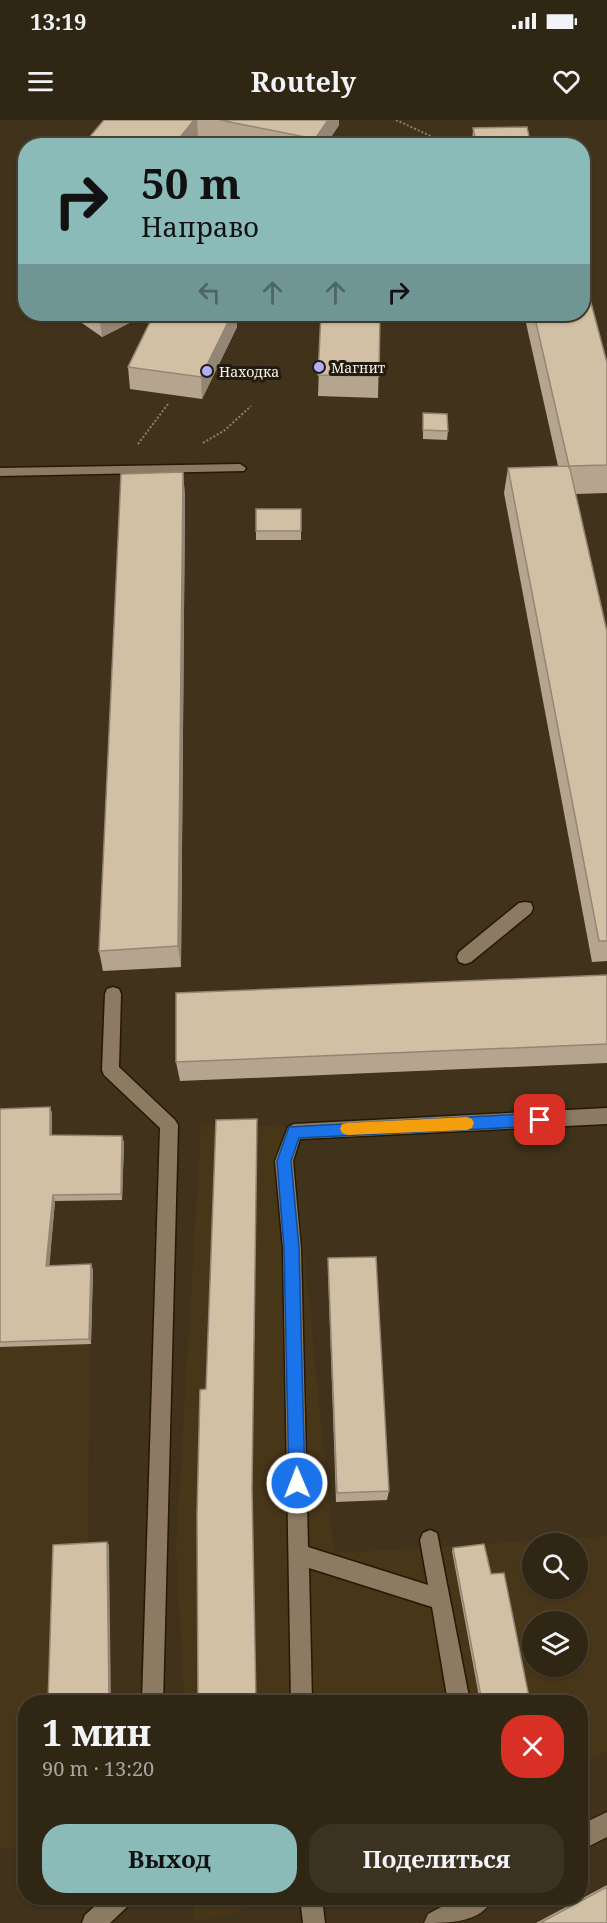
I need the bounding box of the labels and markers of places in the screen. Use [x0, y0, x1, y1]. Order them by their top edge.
place label: Магнит [331, 358, 386, 377]
marker: Магнит [312, 360, 326, 374]
place label: Находка [219, 362, 279, 381]
marker: Находка [200, 364, 214, 378]
pin [514, 1094, 565, 1145]

